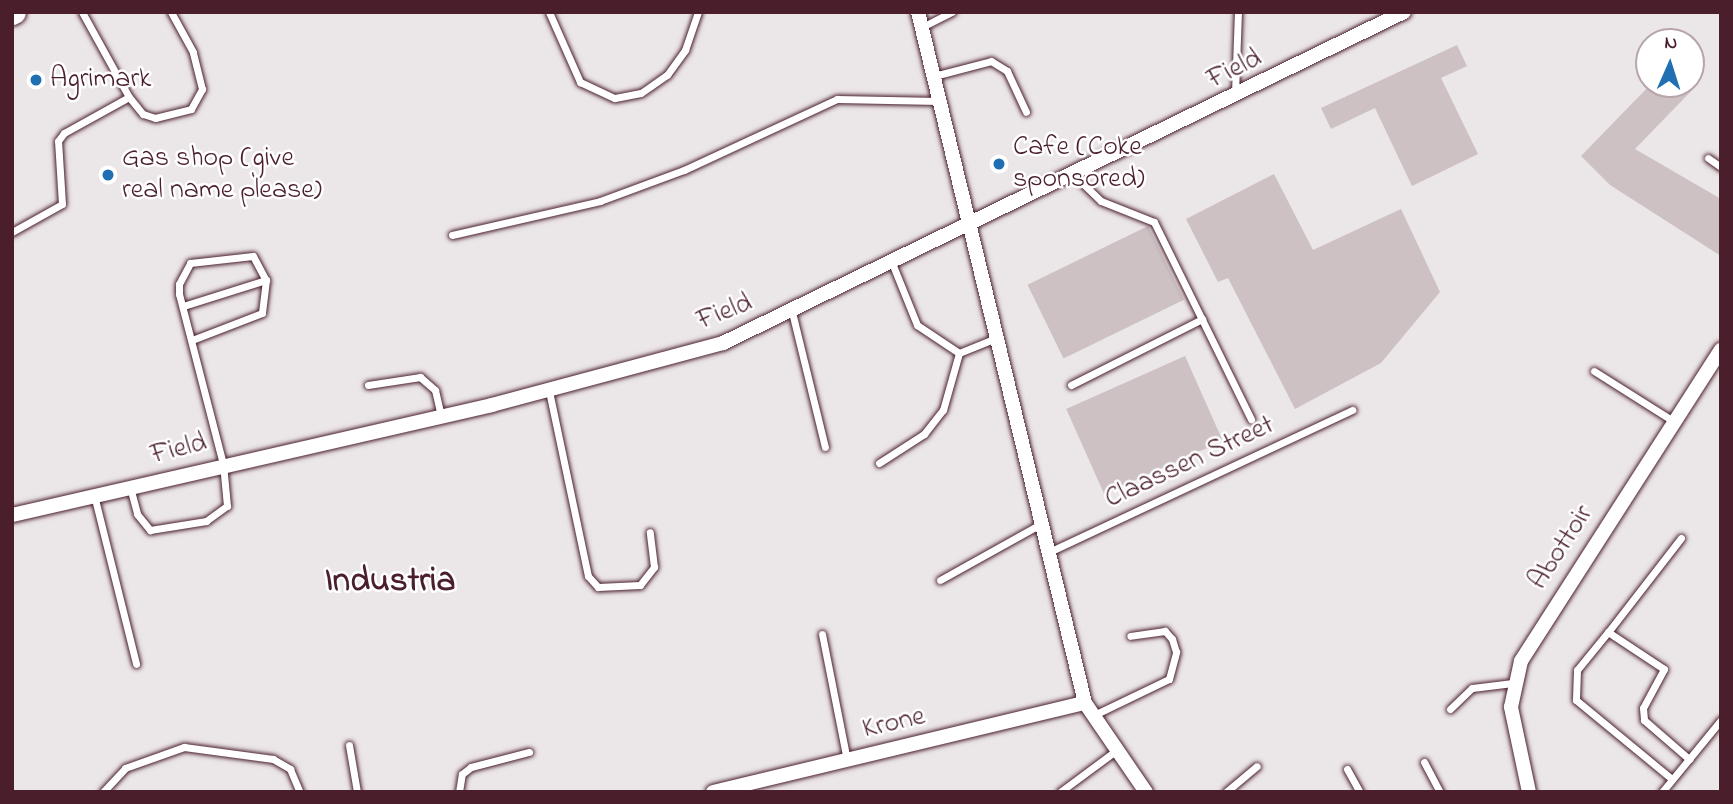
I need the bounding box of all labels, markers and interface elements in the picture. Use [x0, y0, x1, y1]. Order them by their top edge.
north arrow [1635, 28, 1705, 98]
text: N [1664, 30, 1678, 57]
street label: Field [1202, 43, 1268, 97]
place label: Agrimark [50, 63, 151, 97]
marker: Agrimark [28, 72, 44, 88]
place label: Cafe (Coke sponsored) [1013, 131, 1145, 197]
place label: Gas shop (give real name please) [122, 142, 322, 208]
marker: Cafe (Coke sponsored) [991, 156, 1007, 172]
marker: Gas shop (give real name please) [100, 167, 116, 183]
street label: Field [693, 287, 757, 339]
street label: Claassen Street [1100, 409, 1280, 517]
street label: Field [148, 427, 210, 473]
street label: Abottoir [1522, 500, 1602, 596]
district label: Industria [325, 561, 455, 603]
street label: Krone [859, 701, 929, 747]

